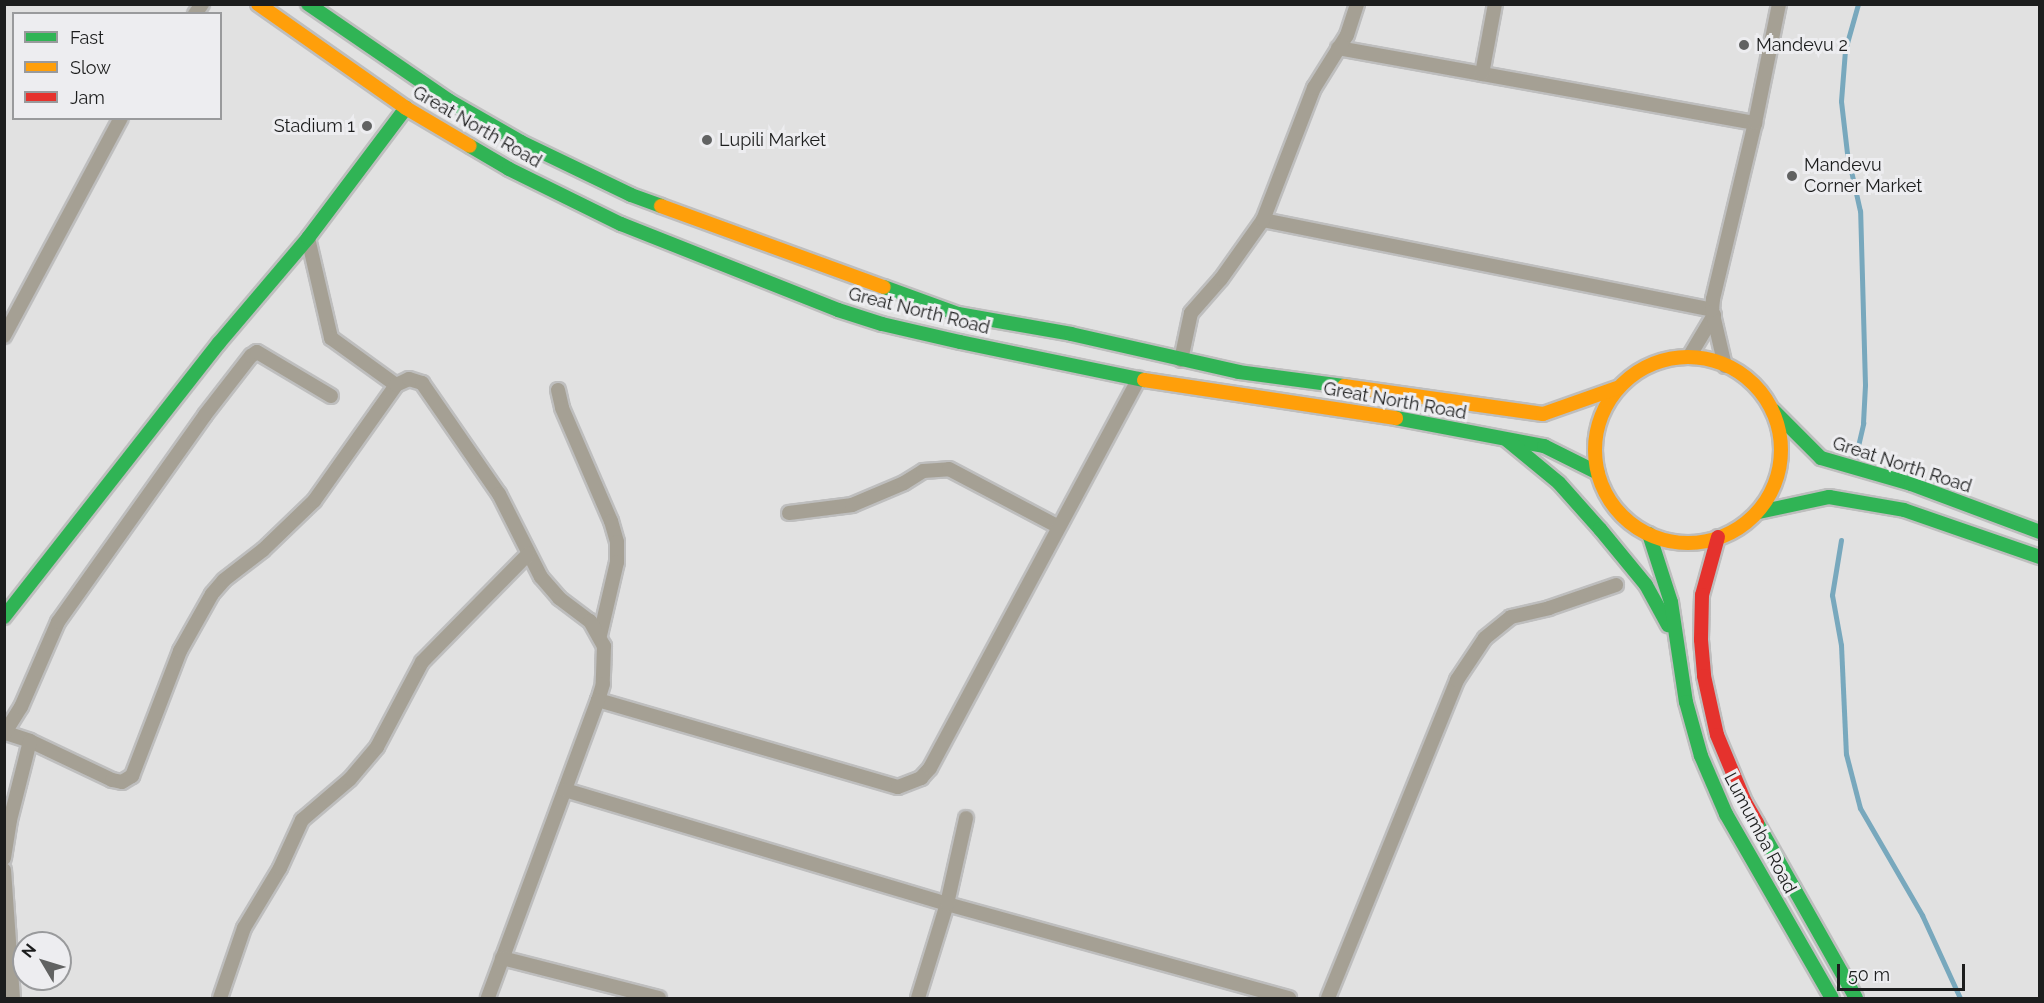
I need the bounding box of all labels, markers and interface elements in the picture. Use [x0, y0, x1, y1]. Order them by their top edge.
legend [12, 12, 222, 120]
text: Fast [70, 27, 104, 48]
place label: Mandevu 2 [1756, 34, 1848, 56]
marker: Mandevu 2 [1737, 38, 1751, 52]
text: Slow [70, 57, 111, 78]
street label: Great North Road [409, 81, 545, 173]
text: Jam [70, 87, 105, 108]
place label: Stadium 1 [274, 115, 355, 137]
marker: Stadium 1 [360, 119, 374, 133]
place label: Lupili Market [719, 129, 826, 151]
marker: Lupili Market [700, 133, 714, 147]
place label: Mandevu Corner Market [1804, 155, 1923, 198]
marker: Mandevu Corner Market [1785, 169, 1799, 183]
street label: Great North Road [846, 283, 992, 339]
street label: Great North Road [1322, 378, 1468, 424]
street label: Great North Road [1830, 432, 1974, 498]
street label: Lumumba Road [1719, 769, 1801, 897]
north arrow [12, 931, 72, 991]
text: N [18, 940, 40, 962]
scale bar [1840, 952, 1968, 990]
text: 50 m [1848, 964, 1890, 985]

